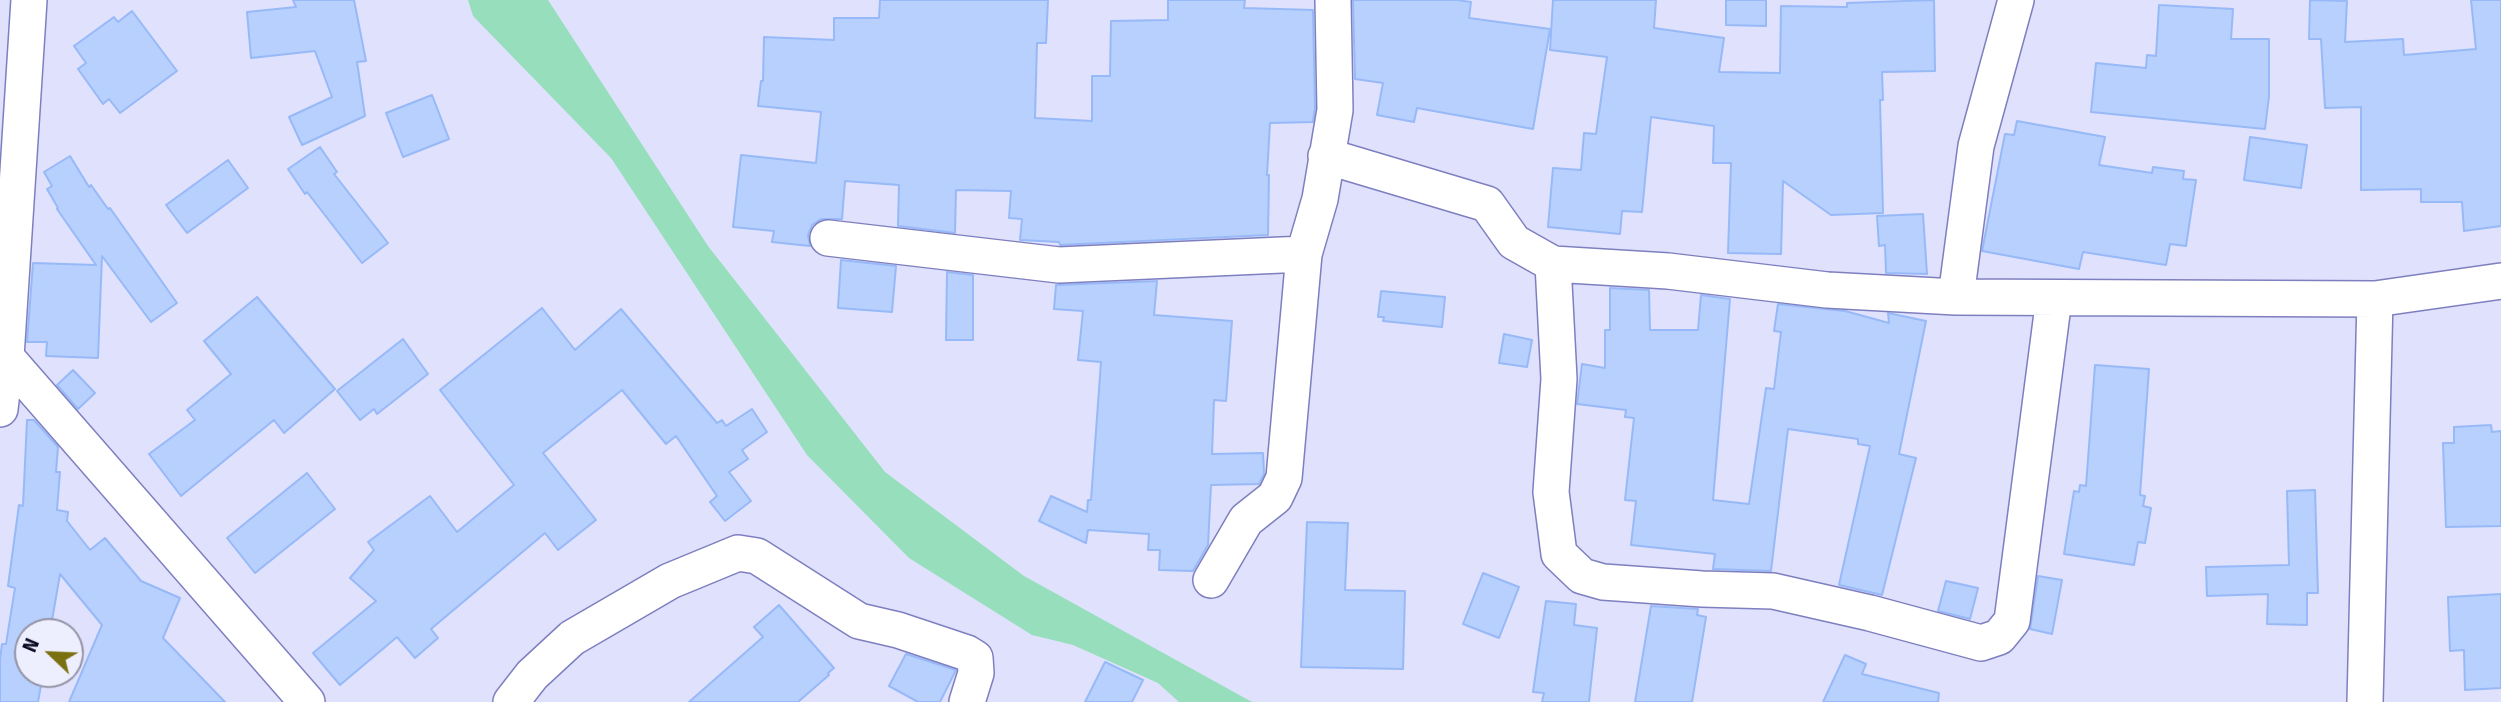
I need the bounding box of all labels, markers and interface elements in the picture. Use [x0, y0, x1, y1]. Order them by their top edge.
north arrow [14, 618, 84, 688]
text: N [18, 635, 44, 656]

